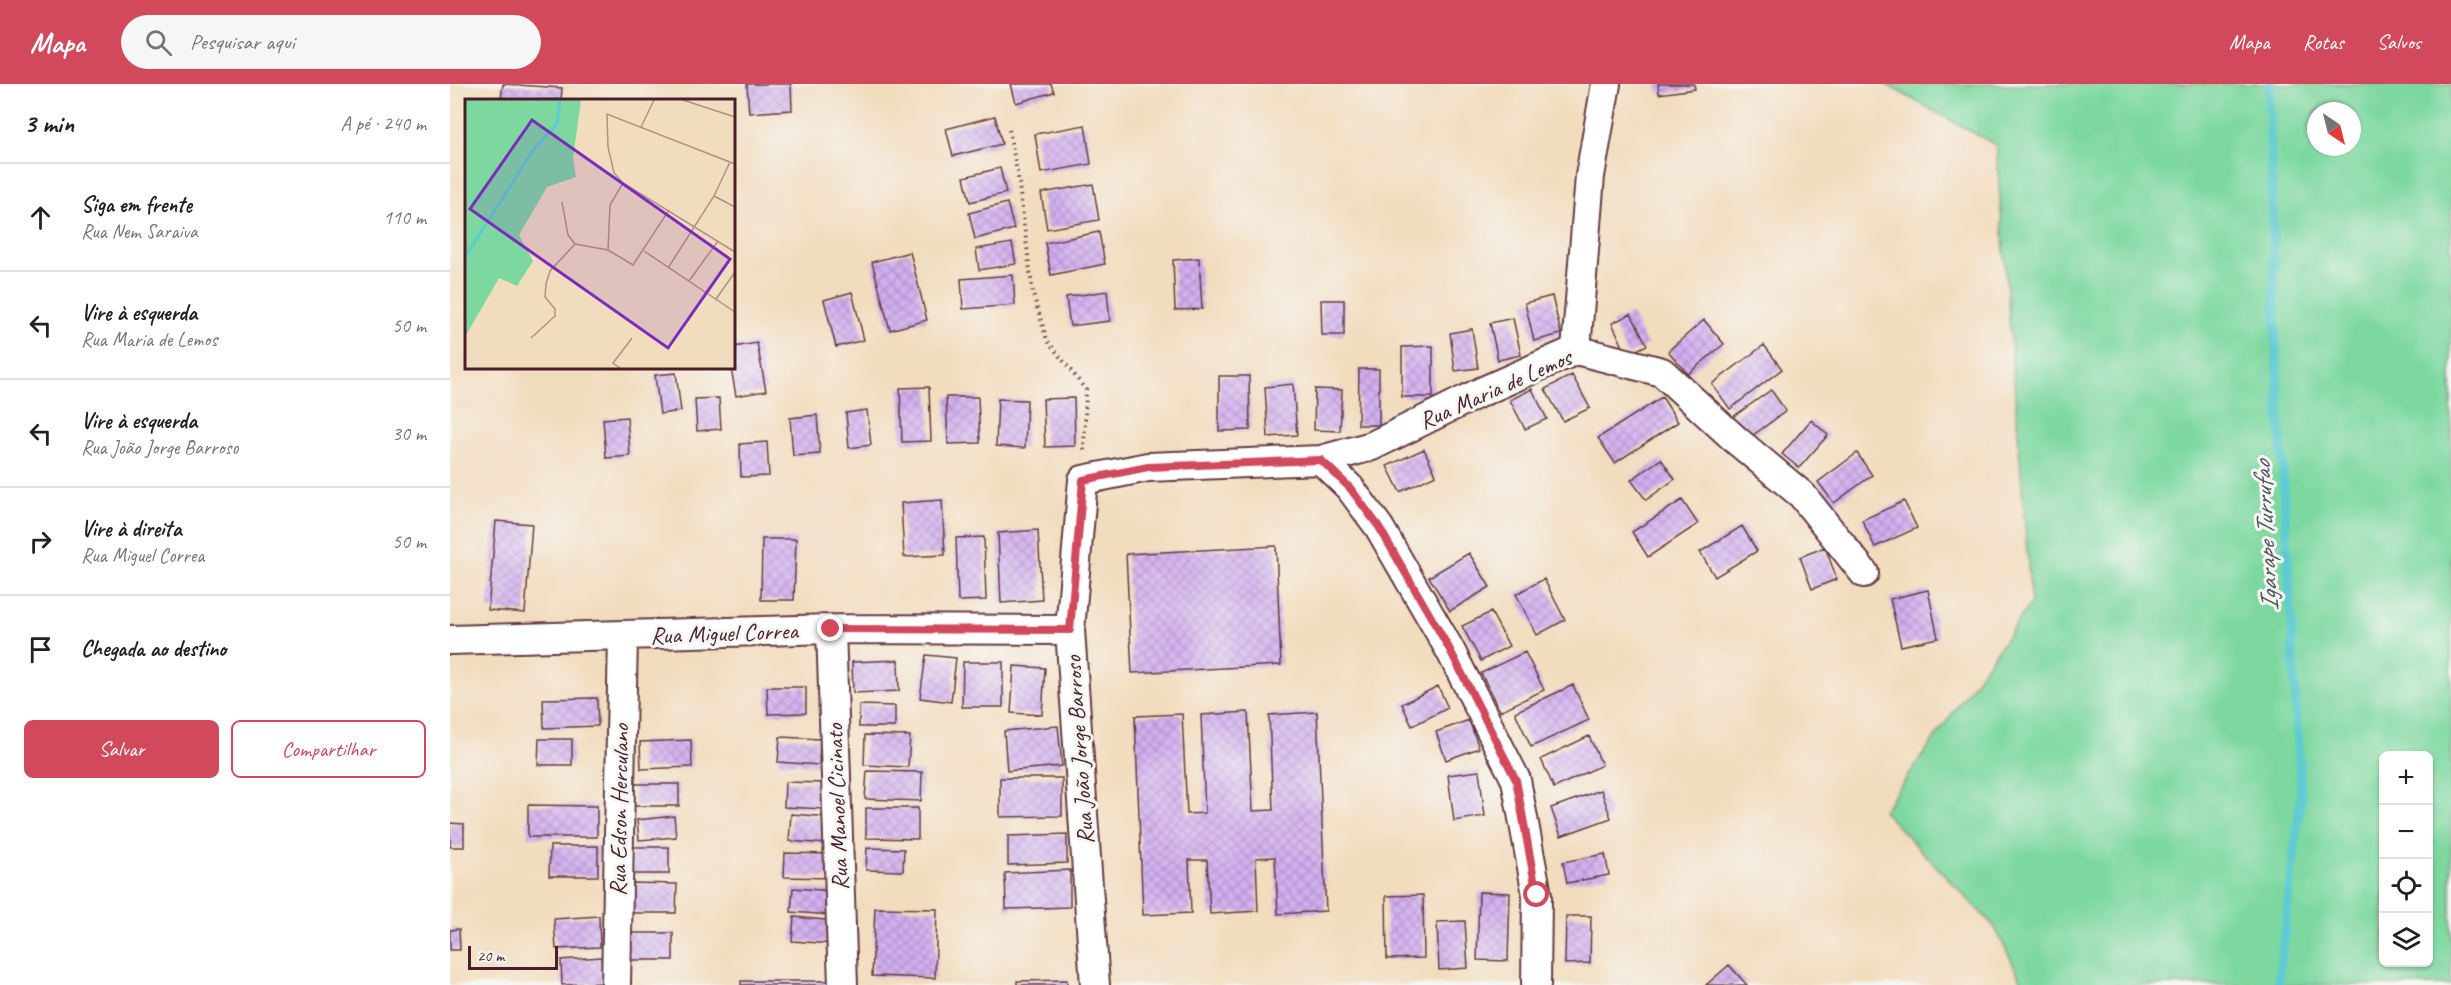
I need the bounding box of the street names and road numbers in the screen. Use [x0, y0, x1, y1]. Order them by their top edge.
street label: Rua Maria de Lemos [1414, 341, 1578, 436]
street label: Rua Miguel Correa [650, 615, 800, 651]
street label: Rua João Jorge Barroso [1057, 653, 1101, 845]
street label: Rua Edson Herculano [602, 722, 636, 896]
street label: Rua Manoel Cicinato [819, 722, 855, 891]

